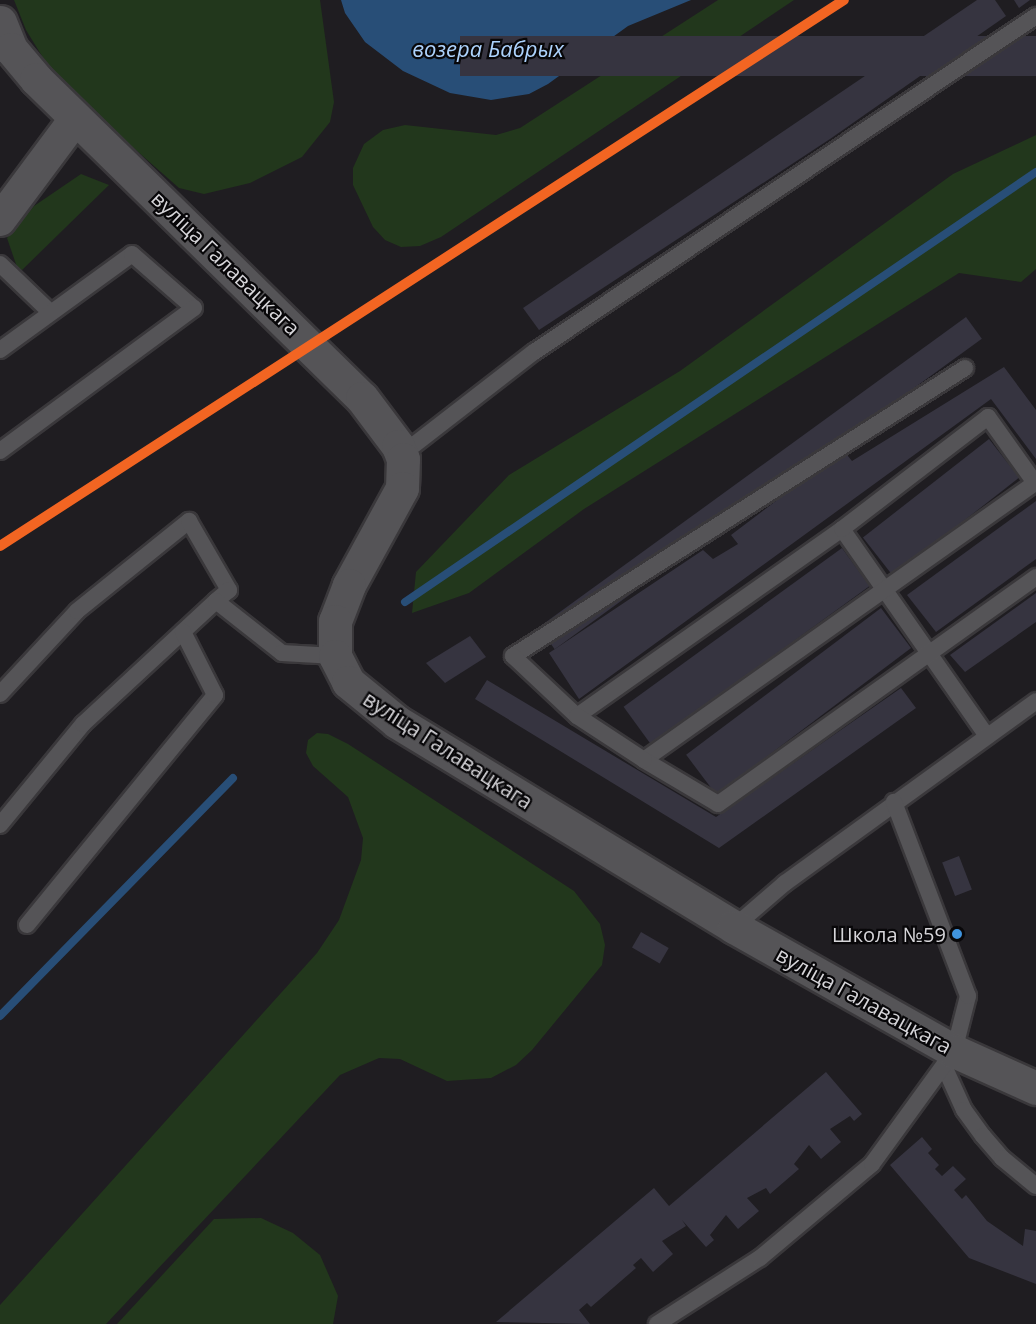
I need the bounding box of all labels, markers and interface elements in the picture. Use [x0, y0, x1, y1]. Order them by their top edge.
water label: возера Бабрых [412, 36, 564, 62]
street label: вуліца Галавацкага [147, 186, 305, 340]
street label: вуліца Галавацкага [359, 686, 537, 814]
place label: Школа №59 [832, 922, 946, 946]
marker: Школа №59 [951, 928, 963, 940]
street label: вуліца Галавацкага [772, 941, 956, 1059]

